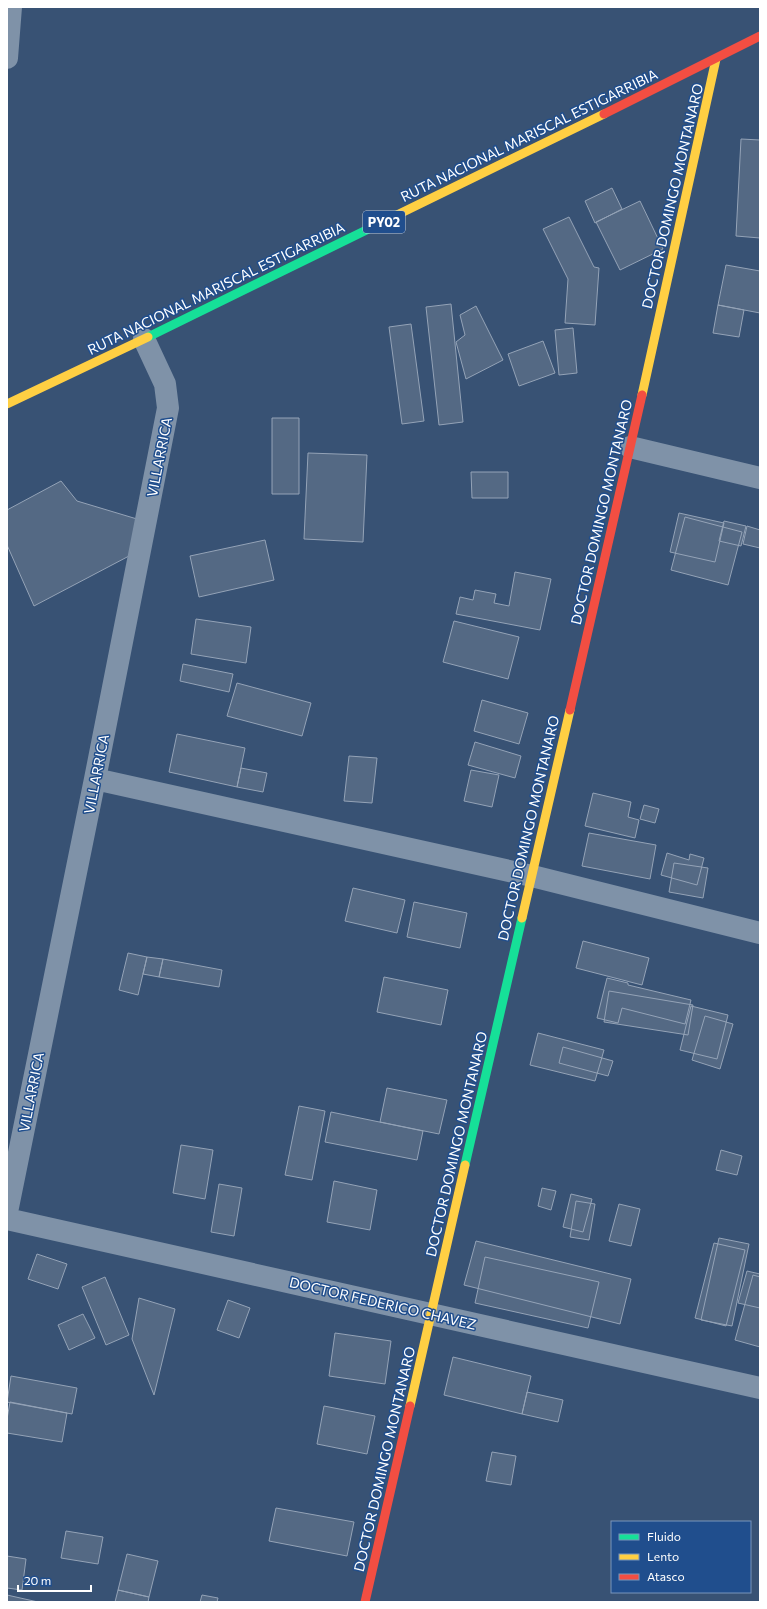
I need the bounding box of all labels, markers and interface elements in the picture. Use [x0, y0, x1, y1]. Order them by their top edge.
street label: RUTA NACIONAL MARISCAL ESTIGARRIBIA [398, 65, 661, 205]
street label: DOCTOR DOMINGO MONTANARO [638, 82, 706, 310]
road number: PY02 [363, 211, 405, 233]
street label: RUTA NACIONAL MARISCAL ESTIGARRIBIA [85, 218, 348, 358]
street label: DOCTOR DOMINGO MONTANARO [567, 398, 635, 626]
street label: VILLARRICA [143, 415, 175, 498]
street label: DOCTOR DOMINGO MONTANARO [494, 714, 562, 942]
street label: VILLARRICA [80, 732, 112, 815]
street label: DOCTOR DOMINGO MONTANARO [422, 1030, 490, 1258]
street label: VILLARRICA [15, 1050, 47, 1133]
street label: DOCTOR FEDERICO CHAVEZ [288, 1273, 478, 1333]
street label: DOCTOR DOMINGO MONTANARO [350, 1345, 418, 1573]
legend [611, 1521, 751, 1593]
text: Fluido [647, 1529, 681, 1543]
text: Lento [647, 1549, 679, 1563]
scale bar [18, 1567, 91, 1593]
text: Atasco [647, 1569, 685, 1583]
text: 20 m [24, 1573, 51, 1587]

